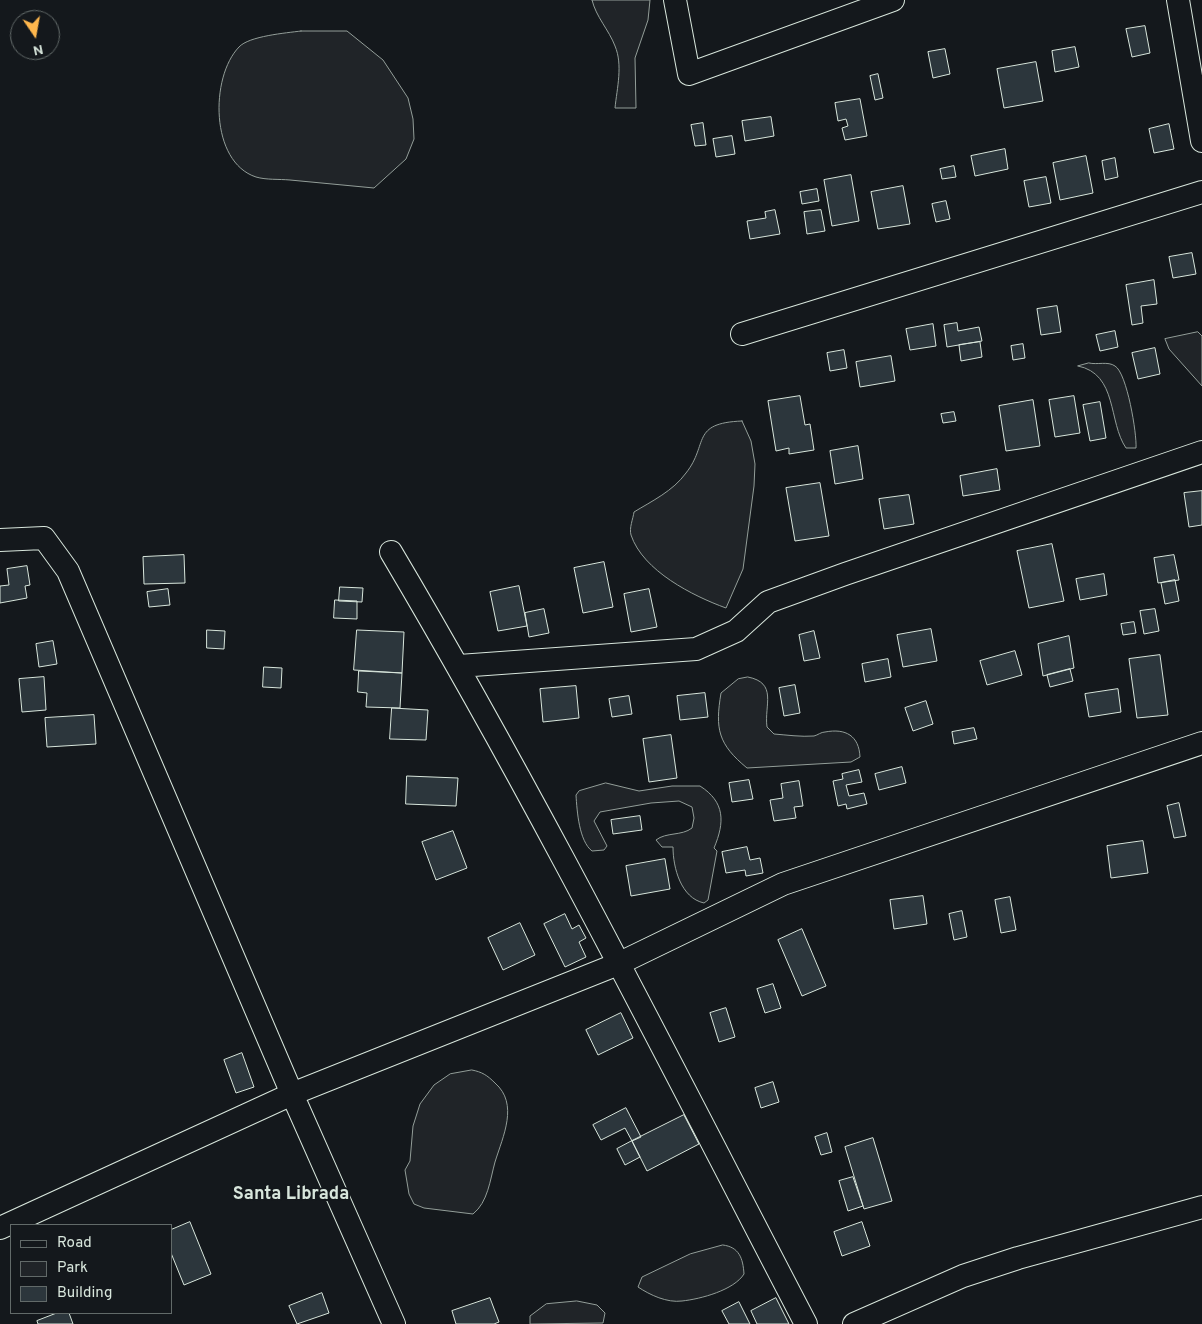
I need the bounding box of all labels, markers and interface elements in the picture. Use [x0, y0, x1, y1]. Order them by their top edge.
north arrow [10, 10, 60, 60]
text: N [31, 40, 45, 59]
district label: Santa Librada [233, 1184, 349, 1206]
legend [10, 1224, 172, 1314]
text: Road [57, 1234, 92, 1253]
text: Park [57, 1259, 88, 1278]
text: Building [57, 1284, 112, 1303]

